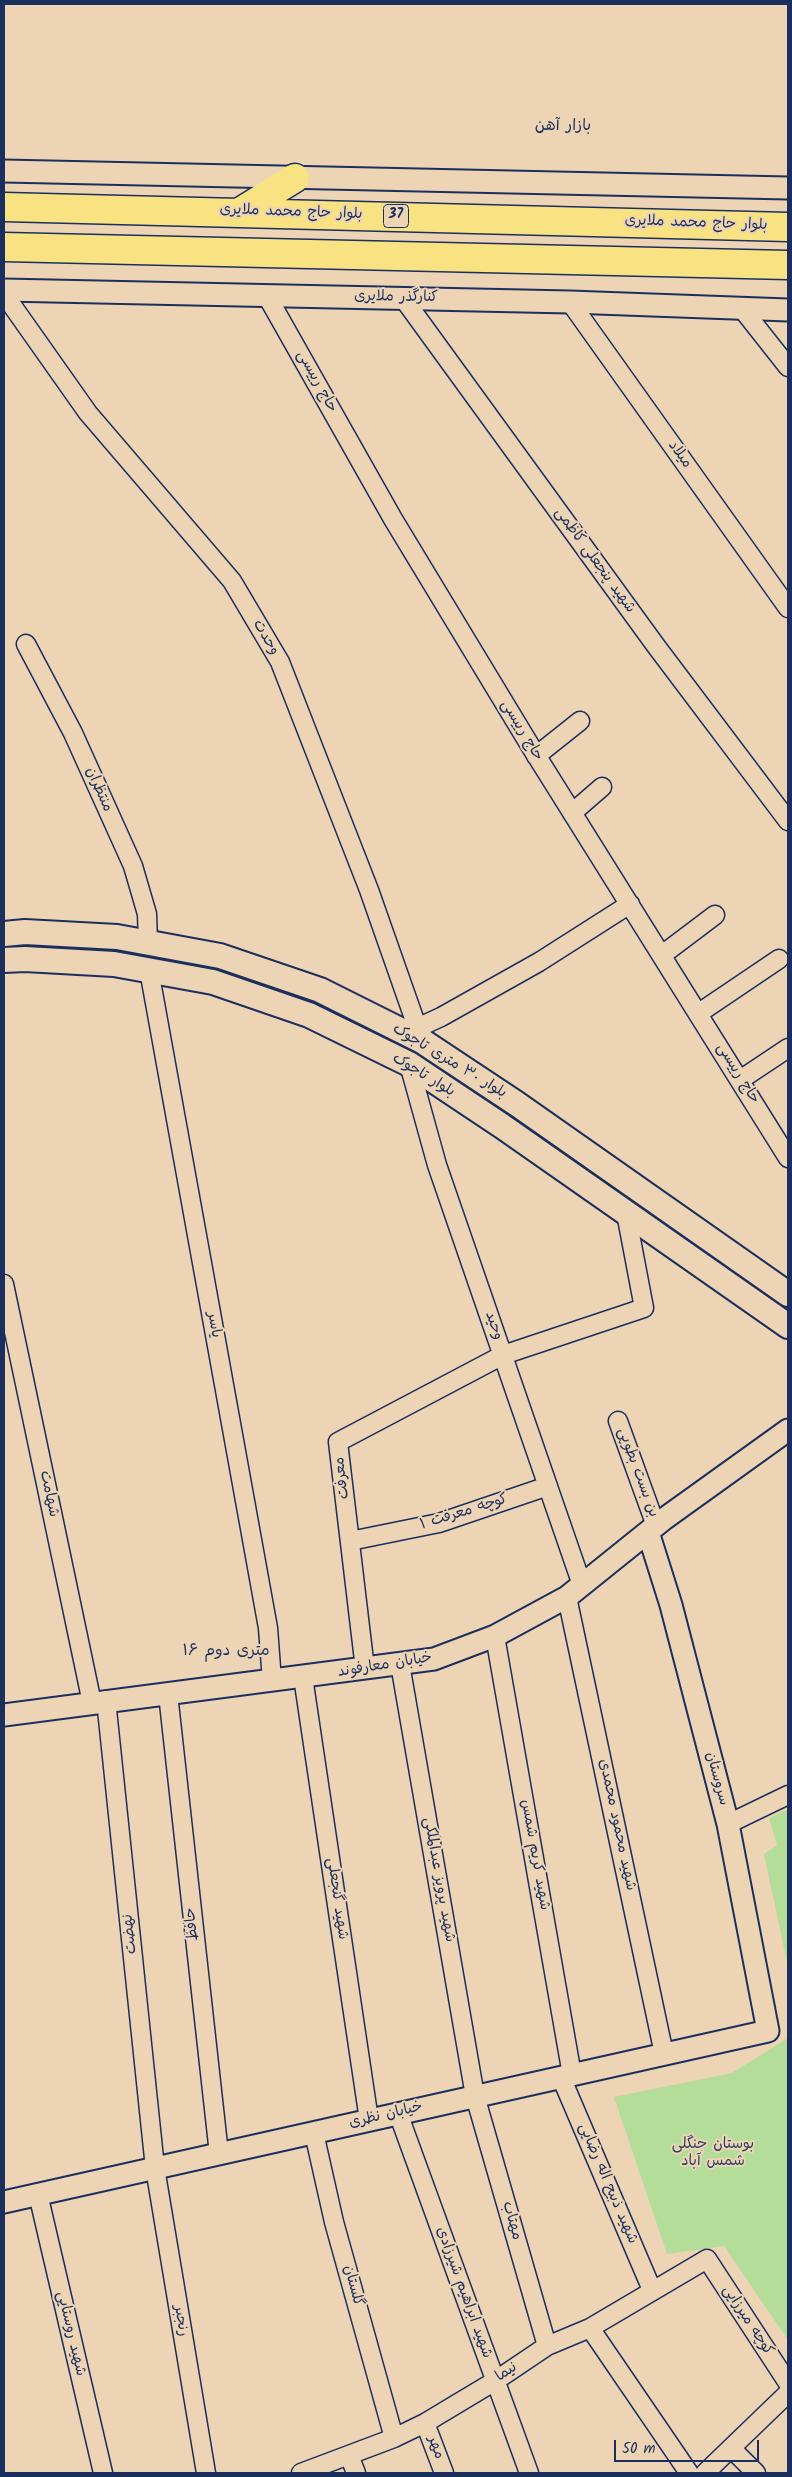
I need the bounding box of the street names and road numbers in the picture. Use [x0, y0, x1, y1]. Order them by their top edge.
street label: بلوار حاج محمد ملایری [219, 202, 363, 224]
road number: 37 [384, 205, 408, 228]
street label: بلوار حاج محمد ملایری [624, 213, 768, 235]
street label: کنارگذر ملایری [354, 288, 438, 308]
street label: حاج رییسی [292, 348, 340, 416]
street label: میلاد [663, 438, 695, 472]
street label: شهید پنجعلی کاظمی [550, 505, 638, 617]
street label: وحدت [248, 617, 282, 659]
street label: حاج رییسی [496, 697, 546, 765]
street label: منتظران [80, 765, 116, 815]
street label: بلوار ۳۰ متری تاجوک [389, 1021, 509, 1103]
street label: حاج رییسی [711, 1040, 763, 1108]
street label: بلوار تاجوک [388, 1050, 458, 1102]
street label: وحید [480, 1309, 506, 1343]
street label: یاسر [202, 1310, 224, 1340]
street label: بن بست بطوپی [612, 1426, 662, 1520]
street label: معرفت [331, 1456, 355, 1500]
street label: شهامت [34, 1469, 62, 1519]
street label: کوچه معرفت ۱ [418, 1491, 510, 1535]
street label: خیابان معارفوند [336, 1650, 434, 1682]
street label: سروستان [700, 1750, 732, 1808]
street label: شهید محمود محمدی [593, 1758, 639, 1892]
street label: شهید کریم شمس [515, 1798, 553, 1912]
street label: شهید پرویز عبدالملکی [418, 1816, 458, 1944]
street label: شهید گنجعلی [321, 1857, 351, 1941]
street label: حافظ [182, 1907, 204, 1941]
street label: نهضت [120, 1913, 142, 1955]
street label: خیابان نظری [348, 2099, 424, 2133]
street label: شهید ذبیح اله رضایی [573, 2121, 641, 2247]
street label: مهتاب [497, 2200, 525, 2242]
street label: شهید ابراهیم شیرزادی [431, 2225, 495, 2361]
street label: گلستان [338, 2263, 366, 2309]
street label: کوچه میرزایی [718, 2282, 776, 2360]
street label: شهید روستایی [52, 2290, 88, 2378]
street label: رنجبر [169, 2304, 191, 2338]
street label: نیما [493, 2359, 521, 2387]
street label: مهر [423, 2434, 447, 2462]

